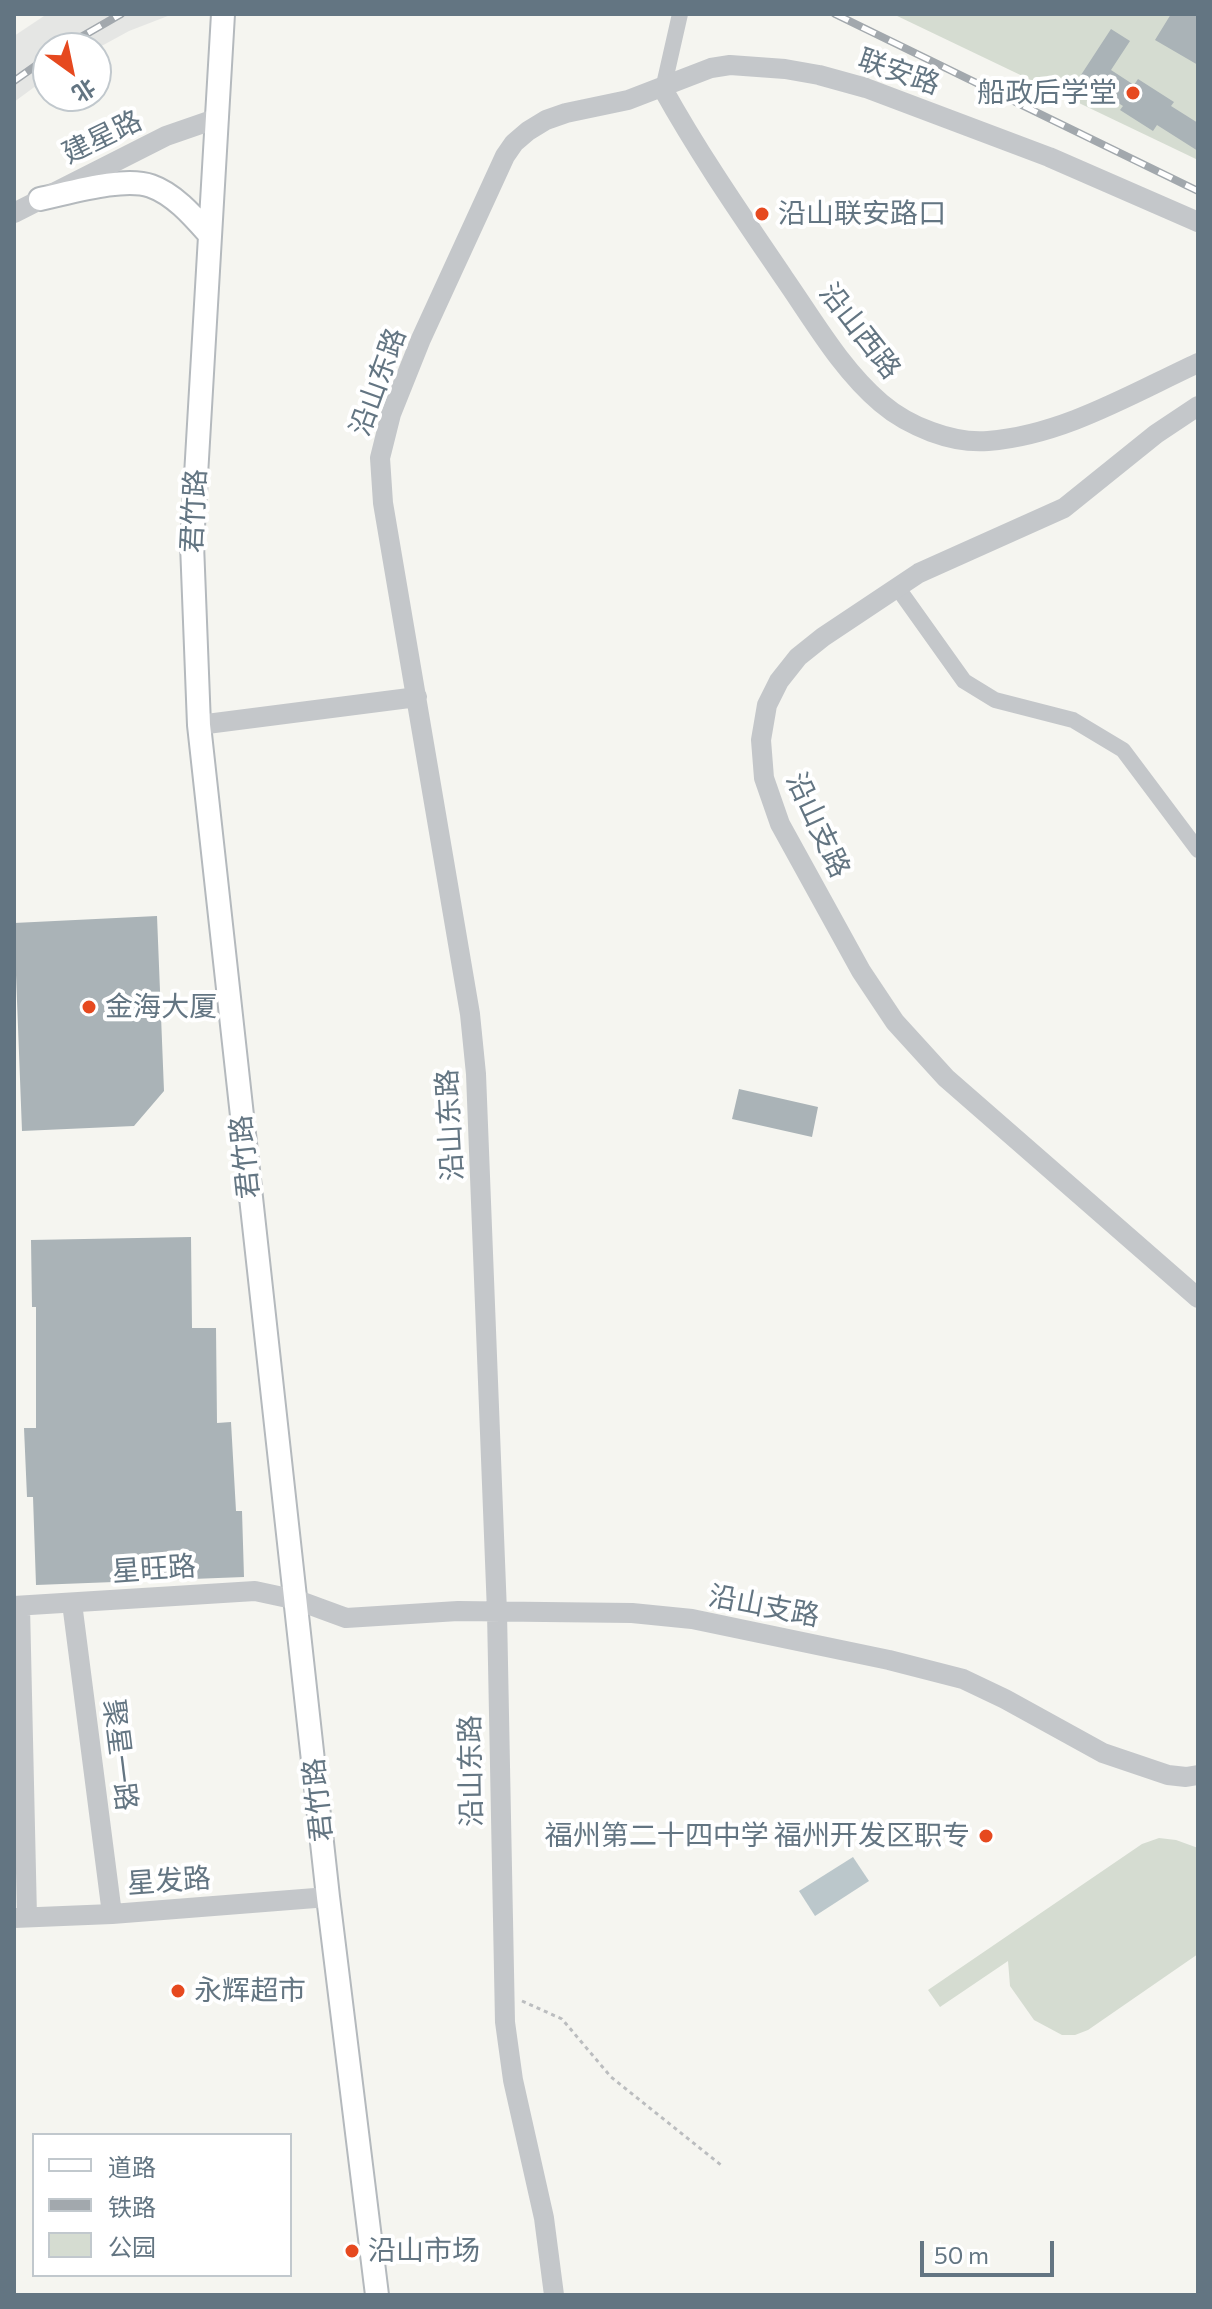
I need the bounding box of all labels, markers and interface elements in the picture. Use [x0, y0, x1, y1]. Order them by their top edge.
north arrow [32, 32, 112, 112]
street label: 联安路 [854, 42, 944, 102]
text: 北 [68, 74, 101, 108]
place label: 船政后学堂 [977, 76, 1117, 110]
marker: 船政后学堂 [1124, 84, 1142, 102]
street label: 建星路 [57, 103, 147, 171]
place label: 沿山联安路口 [778, 197, 946, 231]
marker: 沿山联安路口 [753, 205, 771, 223]
street label: 沿山西路 [812, 277, 908, 385]
street label: 沿山东路 [343, 324, 413, 440]
street label: 君竹路 [175, 468, 213, 554]
street label: 沿山支路 [779, 767, 857, 883]
place label: 金海大厦 [105, 990, 217, 1024]
marker: 金海大厦 [80, 998, 98, 1016]
street label: 沿山东路 [430, 1068, 470, 1182]
street label: 君竹路 [224, 1113, 266, 1201]
street label: 星旺路 [111, 1549, 197, 1589]
street label: 沿山支路 [706, 1579, 822, 1633]
street label: 聚星一路 [97, 1697, 143, 1813]
street label: 沿山东路 [453, 1715, 489, 1827]
street label: 君竹路 [297, 1756, 339, 1844]
place label: 福州第二十四中学 福州开发区职专 [545, 1819, 970, 1853]
marker: 福州第二十四中学 福州开发区职专 [977, 1827, 995, 1845]
street label: 星发路 [126, 1861, 212, 1901]
place label: 永辉超市 [194, 1974, 306, 2008]
marker: 永辉超市 [169, 1982, 187, 2000]
legend [32, 2133, 292, 2277]
text: 道路 [108, 2152, 156, 2181]
text: 铁路 [108, 2192, 156, 2221]
scale bar [924, 2225, 1058, 2275]
text: 公园 [108, 2232, 156, 2261]
place label: 沿山市场 [368, 2234, 480, 2268]
text: 50 m [934, 2240, 989, 2269]
marker: 沿山市场 [343, 2242, 361, 2260]

